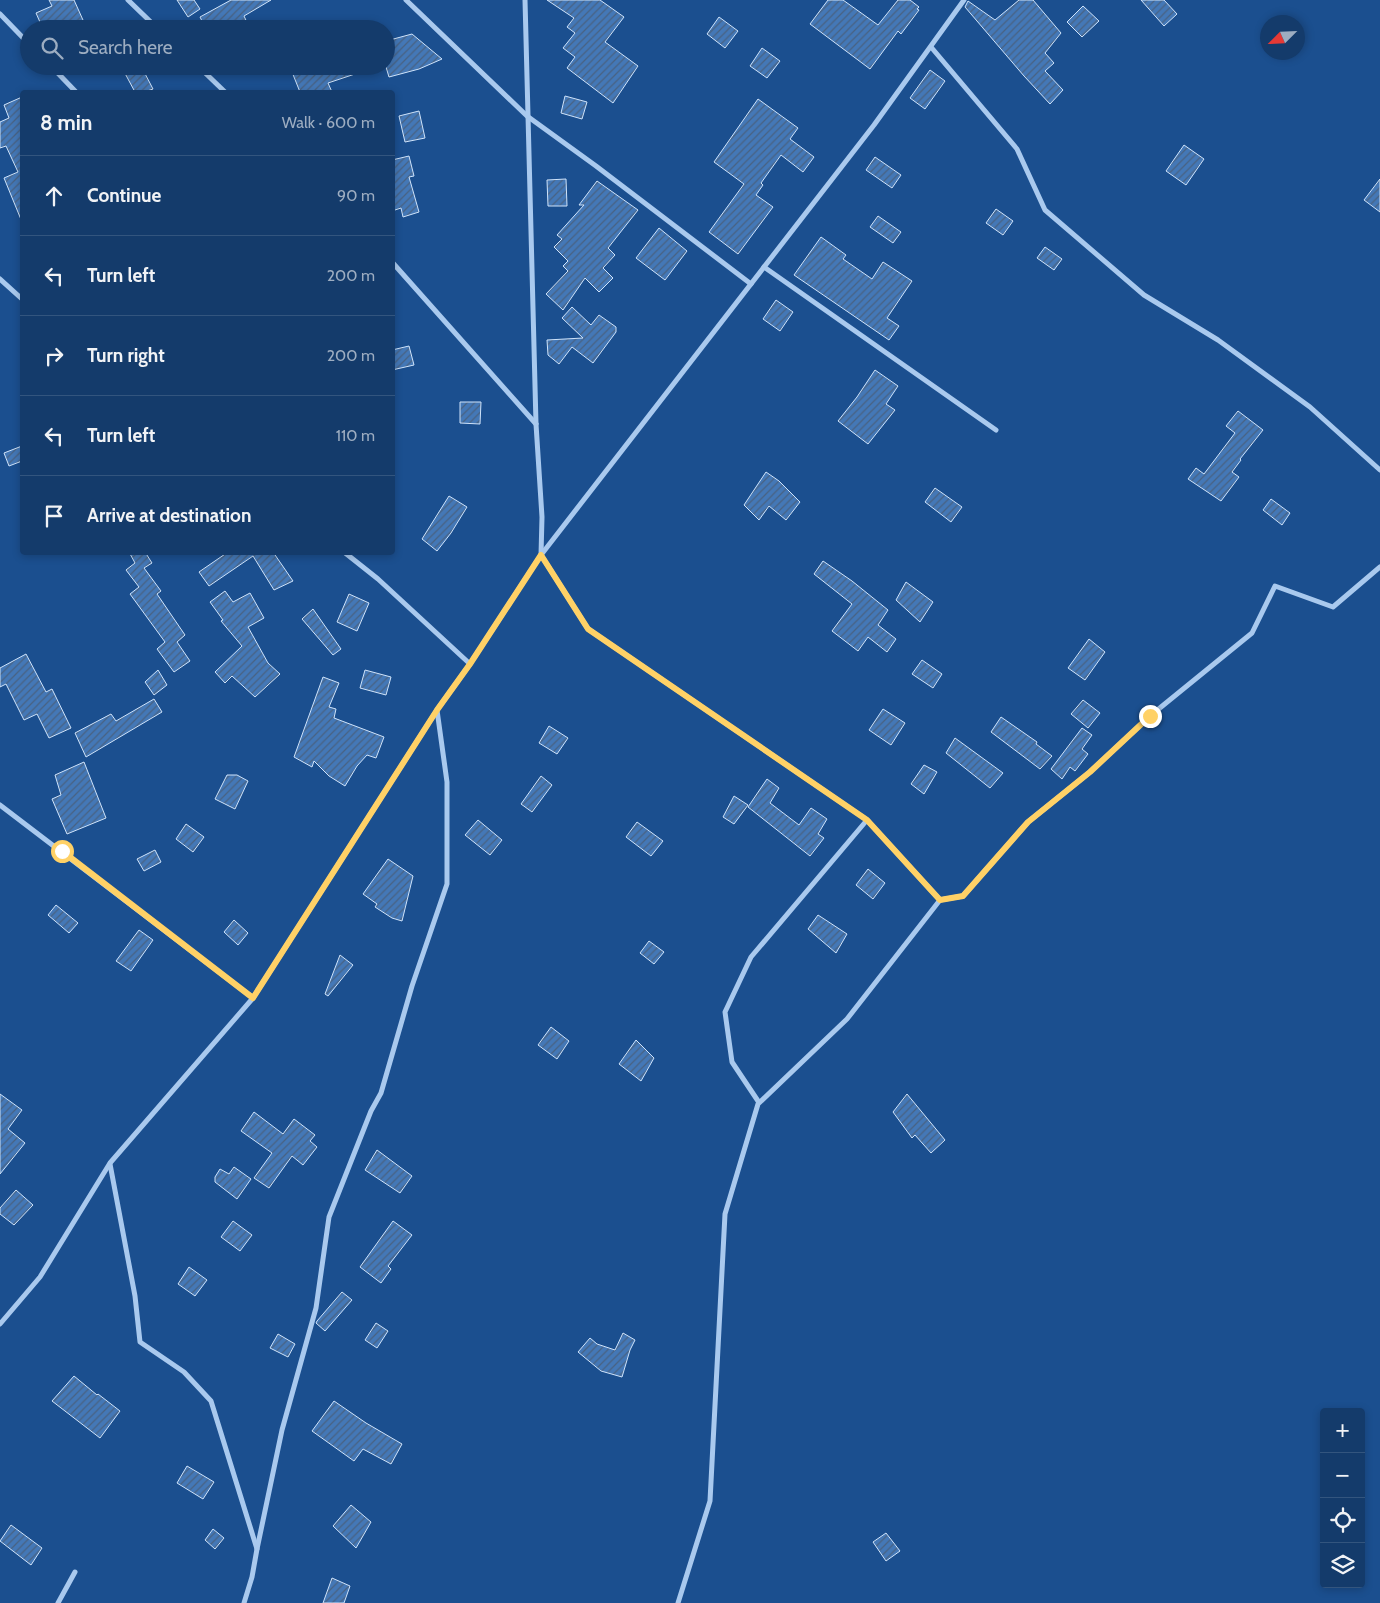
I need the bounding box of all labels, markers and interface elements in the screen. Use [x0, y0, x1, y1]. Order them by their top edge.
north arrow [1260, 15, 1305, 60]
search box [20, 20, 395, 75]
icon: search [38, 34, 66, 62]
text: Search here [78, 36, 172, 59]
text: 8 min [40, 110, 92, 135]
text: Walk · 600 m [282, 113, 375, 132]
icon: ahead [40, 182, 68, 210]
text: Continue [87, 184, 161, 207]
text: 90 m [337, 186, 375, 205]
icon: left [40, 262, 68, 290]
text: Turn left [87, 264, 155, 287]
text: 200 m [327, 266, 375, 285]
icon: right [40, 342, 68, 370]
text: Turn right [87, 344, 165, 367]
text: 200 m [327, 346, 375, 365]
icon: left [40, 422, 68, 450]
text: Turn left [87, 424, 155, 447]
text: 110 m [336, 426, 375, 445]
icon: arrive [40, 502, 68, 530]
text: Arrive at destination [87, 504, 251, 527]
route end [1139, 705, 1162, 728]
route start [51, 840, 74, 863]
map controls [1320, 1408, 1365, 1588]
button: + [1320, 1408, 1365, 1453]
button: − [1320, 1453, 1365, 1498]
button: locate [1320, 1498, 1365, 1543]
button: layers [1320, 1543, 1365, 1588]

